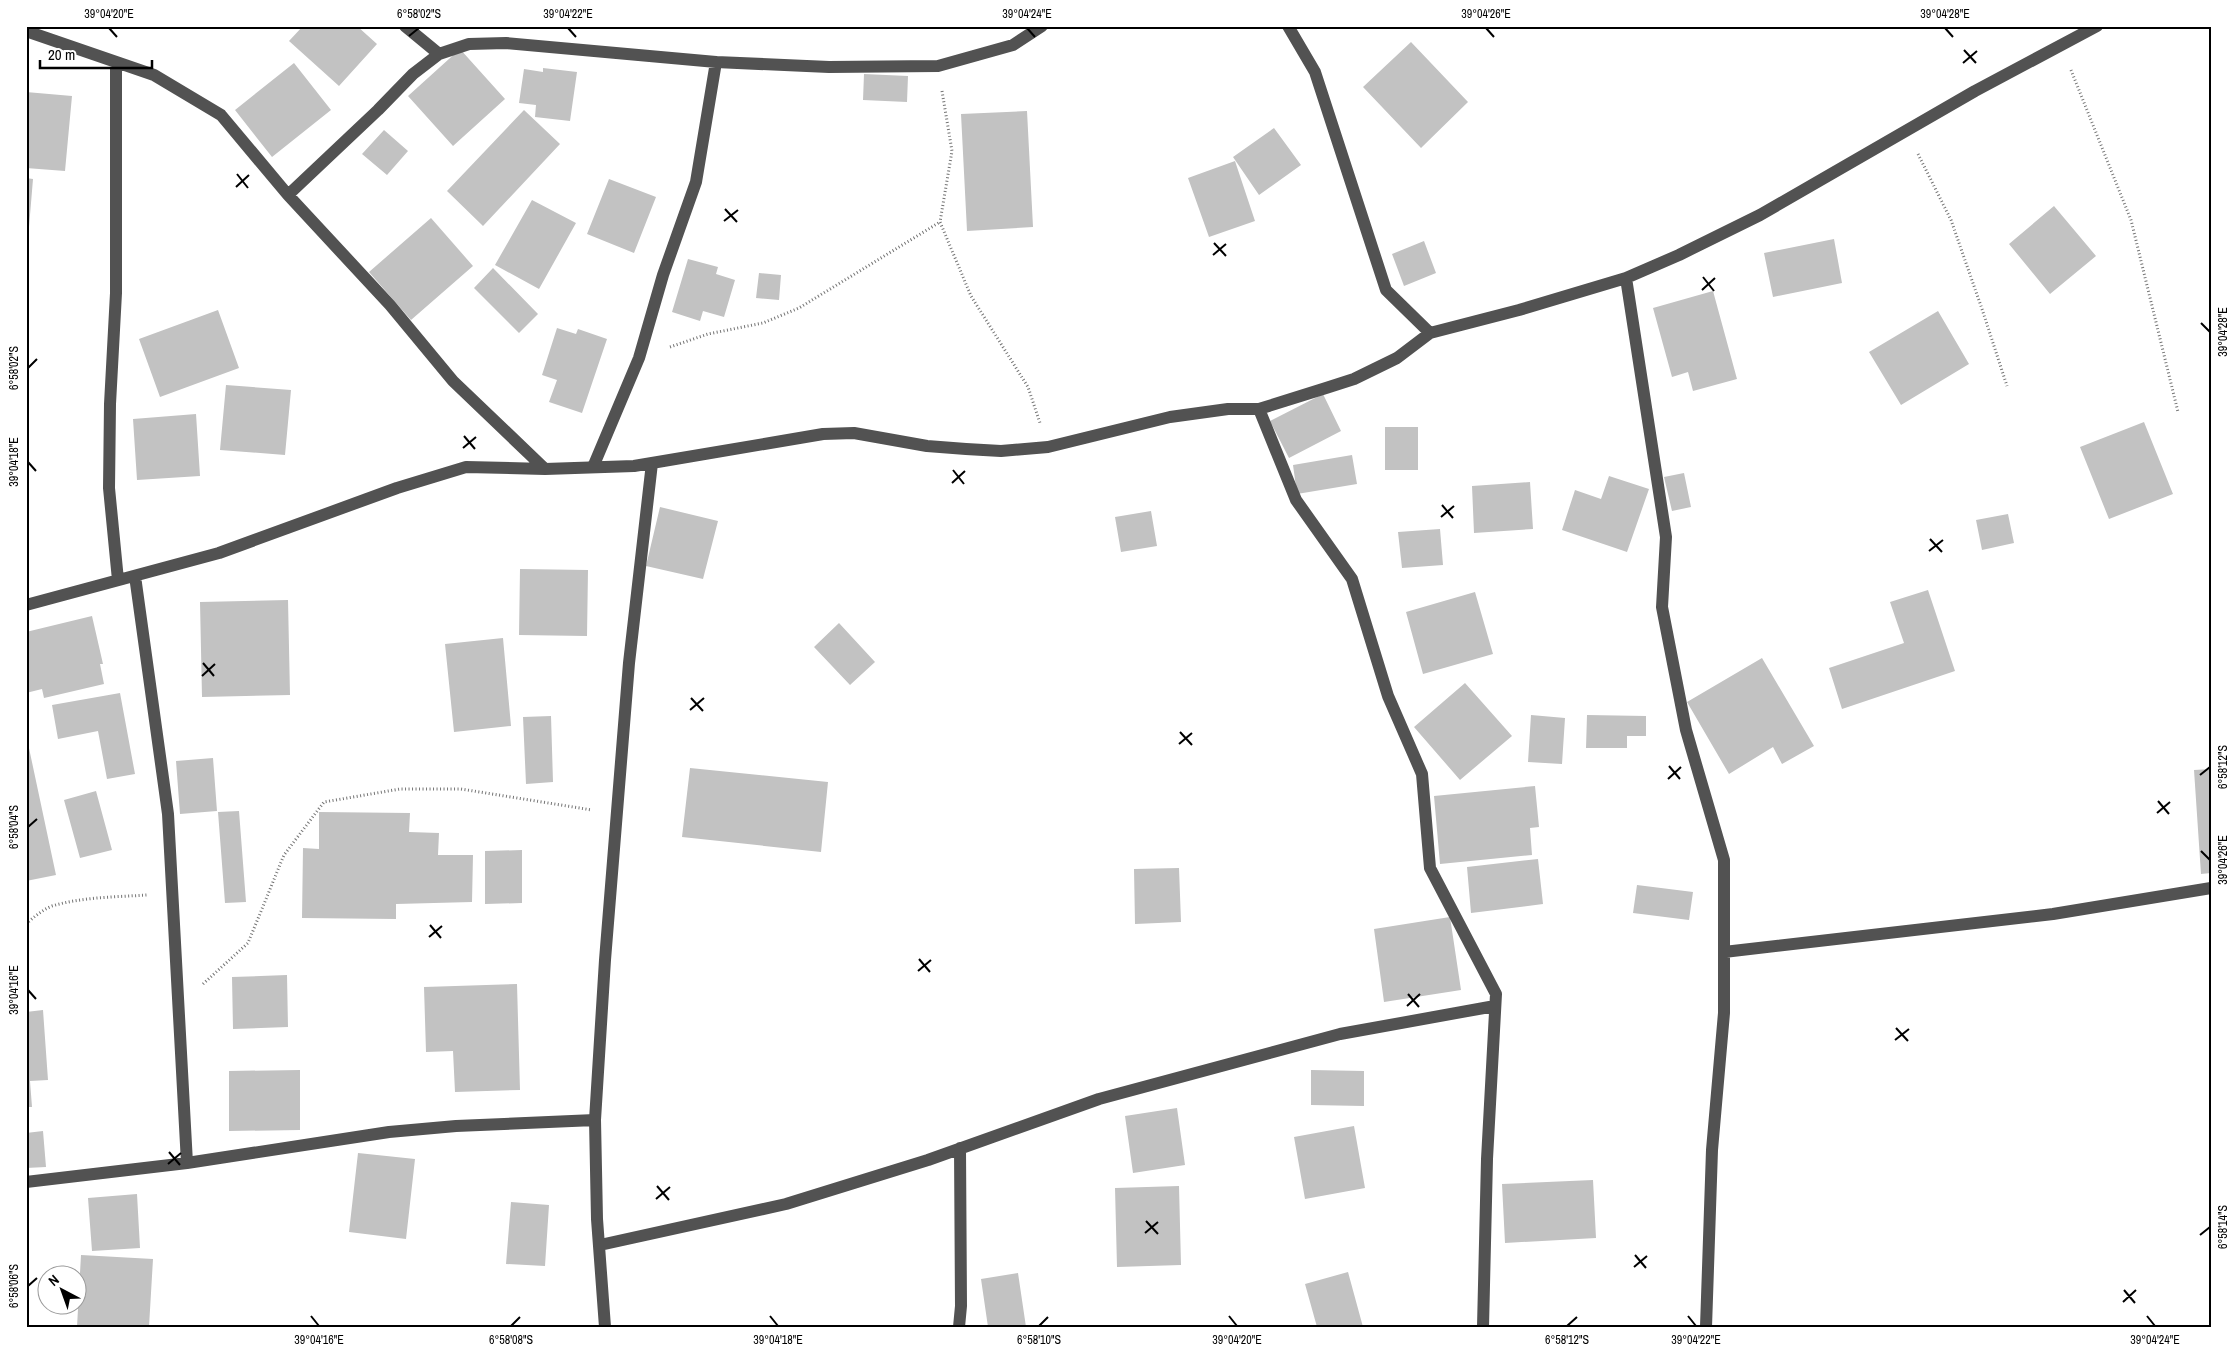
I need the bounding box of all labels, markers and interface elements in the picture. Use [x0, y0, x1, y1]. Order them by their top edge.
text: 39°04'20"E [84, 6, 134, 22]
text: 6°58'02"S [397, 6, 441, 22]
text: 39°04'22"E [543, 6, 593, 22]
text: 39°04'24"E [1002, 6, 1052, 22]
text: 39°04'26"E [1461, 6, 1511, 22]
text: 39°04'28"E [1920, 6, 1970, 22]
scale bar [40, 38, 152, 70]
text: 20 m [48, 44, 75, 65]
text: 39°04'28"E [2215, 307, 2231, 357]
text: 6°58'02"S [6, 346, 22, 390]
text: 39°04'18"E [6, 437, 22, 487]
text: 6°58'12"S [2215, 745, 2231, 789]
text: 6°58'04"S [6, 805, 22, 849]
text: 39°04'26"E [2215, 835, 2231, 885]
text: 39°04'16"E [6, 965, 22, 1015]
text: 6°58'14"S [2215, 1205, 2231, 1249]
text: 6°58'06"S [6, 1264, 22, 1308]
north arrow [38, 1266, 88, 1316]
text: N [44, 1271, 63, 1290]
text: 39°04'16"E [294, 1332, 344, 1348]
text: 6°58'08"S [489, 1332, 533, 1348]
text: 39°04'18"E [753, 1332, 803, 1348]
text: 6°58'10"S [1017, 1332, 1061, 1348]
text: 39°04'20"E [1212, 1332, 1262, 1348]
text: 6°58'12"S [1545, 1332, 1589, 1348]
text: 39°04'22"E [1671, 1332, 1721, 1348]
text: 39°04'24"E [2130, 1332, 2180, 1348]

